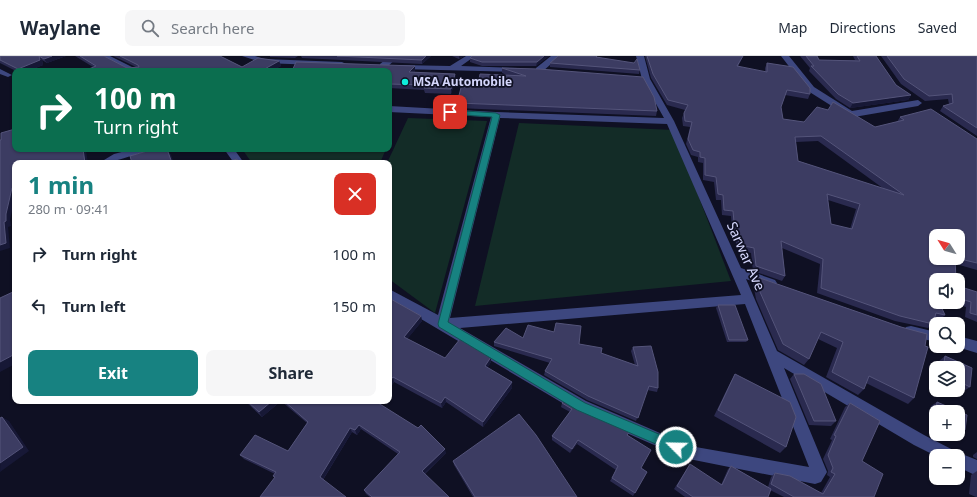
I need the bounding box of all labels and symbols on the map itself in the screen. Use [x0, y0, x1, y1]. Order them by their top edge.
place label: MSA Automobile [413, 73, 512, 90]
marker: MSA Automobile [400, 77, 410, 87]
pin [433, 95, 467, 129]
street label: Sarwar Ave [723, 218, 770, 293]
north arrow [929, 229, 965, 265]
position arrow [655, 426, 697, 468]

